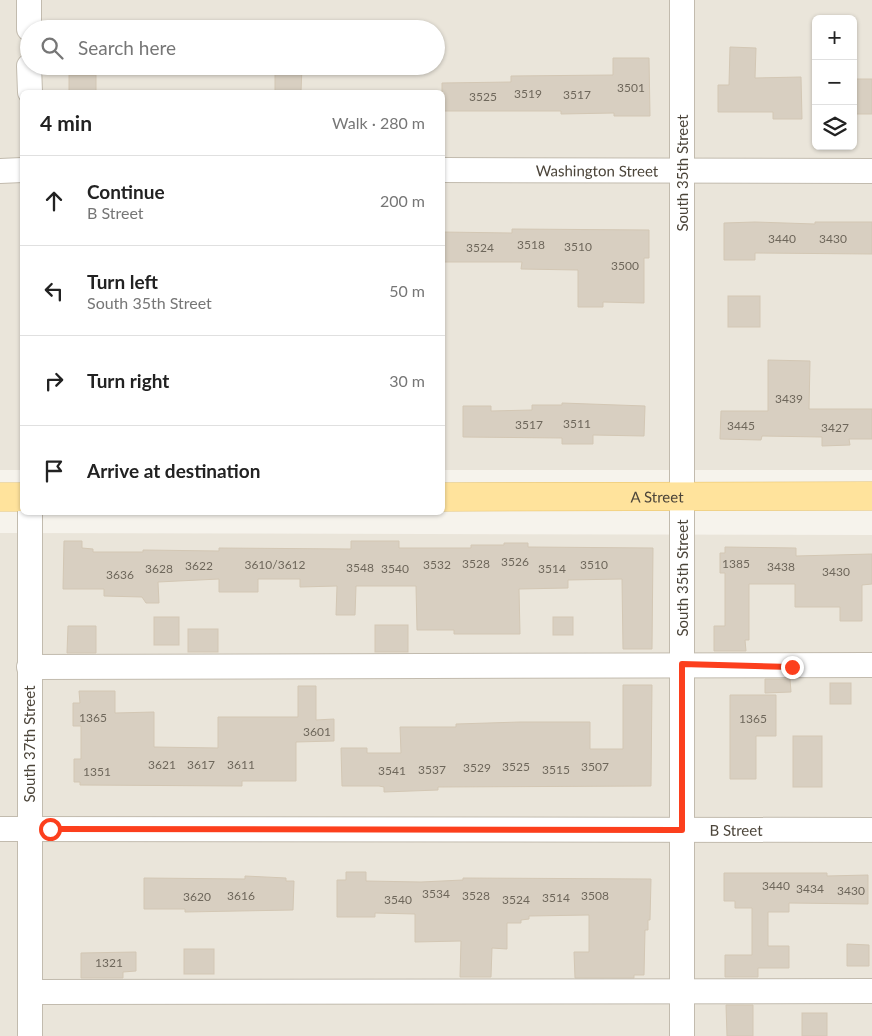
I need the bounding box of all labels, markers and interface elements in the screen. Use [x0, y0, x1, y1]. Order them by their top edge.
map controls [812, 15, 857, 150]
button: + [812, 15, 857, 60]
search box [20, 20, 445, 75]
icon: search [38, 34, 66, 62]
text: Search here [78, 36, 176, 59]
button: − [812, 60, 857, 105]
house number: 3501 [617, 80, 645, 95]
house number: 3519 [514, 86, 542, 101]
house number: 3517 [563, 87, 591, 102]
house number: 3525 [469, 89, 497, 104]
button: layers [812, 105, 857, 150]
text: 4 min [40, 110, 92, 135]
text: Walk · 280 m [332, 113, 425, 132]
street label: South 35th Street [673, 114, 691, 232]
street label: Washington Street [536, 161, 659, 180]
text: Continue [87, 180, 165, 203]
icon: ahead [40, 187, 68, 215]
text: 200 m [380, 191, 425, 210]
text: B Street [87, 203, 144, 222]
house number: 3440 [768, 231, 796, 246]
house number: 3430 [819, 231, 847, 246]
house number: 3518 [517, 237, 545, 252]
house number: 3510 [564, 239, 592, 254]
house number: 3524 [466, 240, 494, 255]
house number: 3500 [611, 258, 639, 273]
text: Turn left [87, 270, 158, 293]
icon: left [40, 277, 68, 305]
text: 50 m [389, 281, 425, 300]
text: South 35th Street [87, 293, 212, 312]
icon: right [40, 367, 68, 395]
text: Turn right [87, 369, 169, 392]
text: 30 m [389, 371, 425, 390]
house number: 3439 [775, 391, 803, 406]
house number: 3511 [563, 416, 591, 431]
house number: 3517 [515, 417, 543, 432]
house number: 3445 [727, 418, 755, 433]
house number: 3427 [821, 420, 849, 435]
icon: arrive [40, 457, 68, 485]
text: Arrive at destination [87, 459, 260, 482]
street label: A Street [630, 487, 684, 506]
street label: South 35th Street [673, 519, 691, 637]
house number: 3526 [501, 554, 529, 569]
house number: 3528 [462, 556, 490, 571]
house number: 1385 [722, 556, 750, 571]
house number: 3610/3612 [244, 557, 306, 572]
house number: 3532 [423, 557, 451, 572]
house number: 3510 [580, 557, 608, 572]
house number: 3622 [185, 558, 213, 573]
house number: 3438 [767, 559, 795, 574]
house number: 3548 [346, 560, 374, 575]
house number: 3628 [145, 561, 173, 576]
house number: 3540 [381, 561, 409, 576]
house number: 3514 [538, 561, 566, 576]
house number: 3430 [822, 564, 850, 579]
house number: 3636 [106, 567, 134, 582]
route end [781, 656, 804, 679]
street label: South 37th Street [20, 685, 38, 803]
house number: 1365 [79, 710, 107, 725]
house number: 1365 [739, 711, 767, 726]
house number: 3601 [303, 724, 331, 739]
house number: 3621 [148, 757, 176, 772]
house number: 3617 [187, 757, 215, 772]
house number: 3611 [227, 757, 255, 772]
house number: 3525 [502, 759, 530, 774]
house number: 3507 [581, 759, 609, 774]
house number: 3529 [463, 760, 491, 775]
house number: 3537 [418, 762, 446, 777]
house number: 3515 [542, 762, 570, 777]
house number: 3541 [378, 763, 406, 778]
house number: 1351 [83, 764, 111, 779]
route start [39, 818, 62, 841]
street label: B Street [709, 821, 763, 839]
house number: 3440 [762, 878, 790, 893]
house number: 3434 [796, 881, 824, 896]
house number: 3430 [837, 883, 865, 898]
house number: 3534 [422, 886, 450, 901]
house number: 3616 [227, 888, 255, 903]
house number: 3528 [462, 888, 490, 903]
house number: 3508 [581, 888, 609, 903]
house number: 3620 [183, 889, 211, 904]
house number: 3514 [542, 890, 570, 905]
house number: 3540 [384, 892, 412, 907]
house number: 3524 [502, 892, 530, 907]
house number: 1321 [95, 955, 123, 970]

